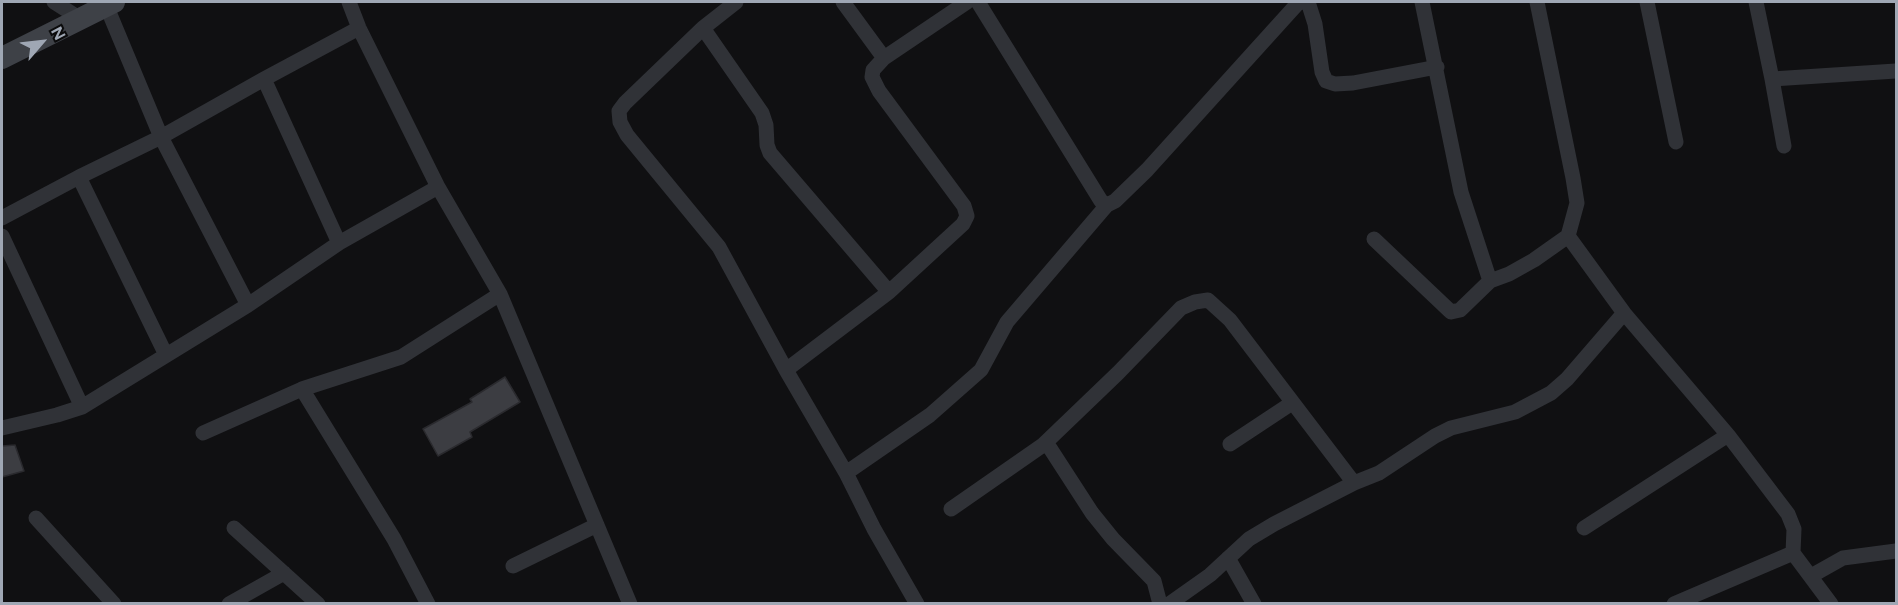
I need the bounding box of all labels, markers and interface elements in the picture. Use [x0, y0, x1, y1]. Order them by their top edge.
north arrow [12, 12, 72, 72]
text: N [47, 23, 70, 43]

